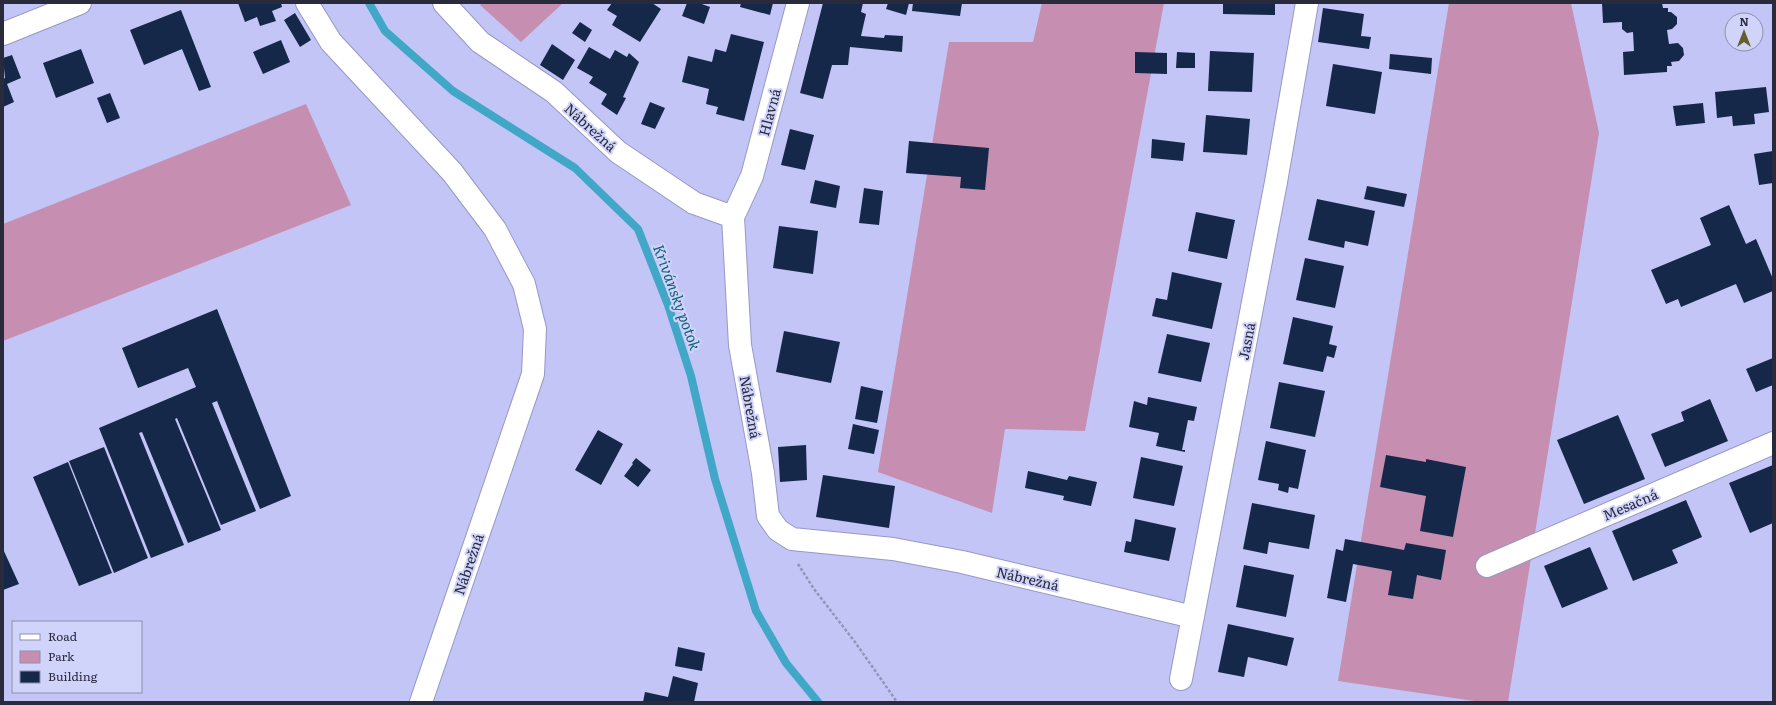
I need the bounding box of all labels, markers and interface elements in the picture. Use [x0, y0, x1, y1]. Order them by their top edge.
north arrow [1724, 12, 1764, 52]
text: N [1739, 13, 1749, 29]
street label: Hlavná [753, 86, 785, 138]
street label: Nábrežná [561, 98, 622, 156]
water label: Krivánsky potok [648, 241, 708, 354]
street label: Jasná [1233, 320, 1260, 361]
street label: Nábrežná [736, 374, 766, 441]
street label: Mesačná [1599, 483, 1661, 525]
street label: Nábrežná [448, 530, 488, 597]
street label: Nábrežná [995, 561, 1062, 595]
legend [12, 621, 142, 693]
text: Road [48, 627, 78, 645]
text: Park [48, 647, 75, 665]
text: Building [48, 667, 98, 685]

